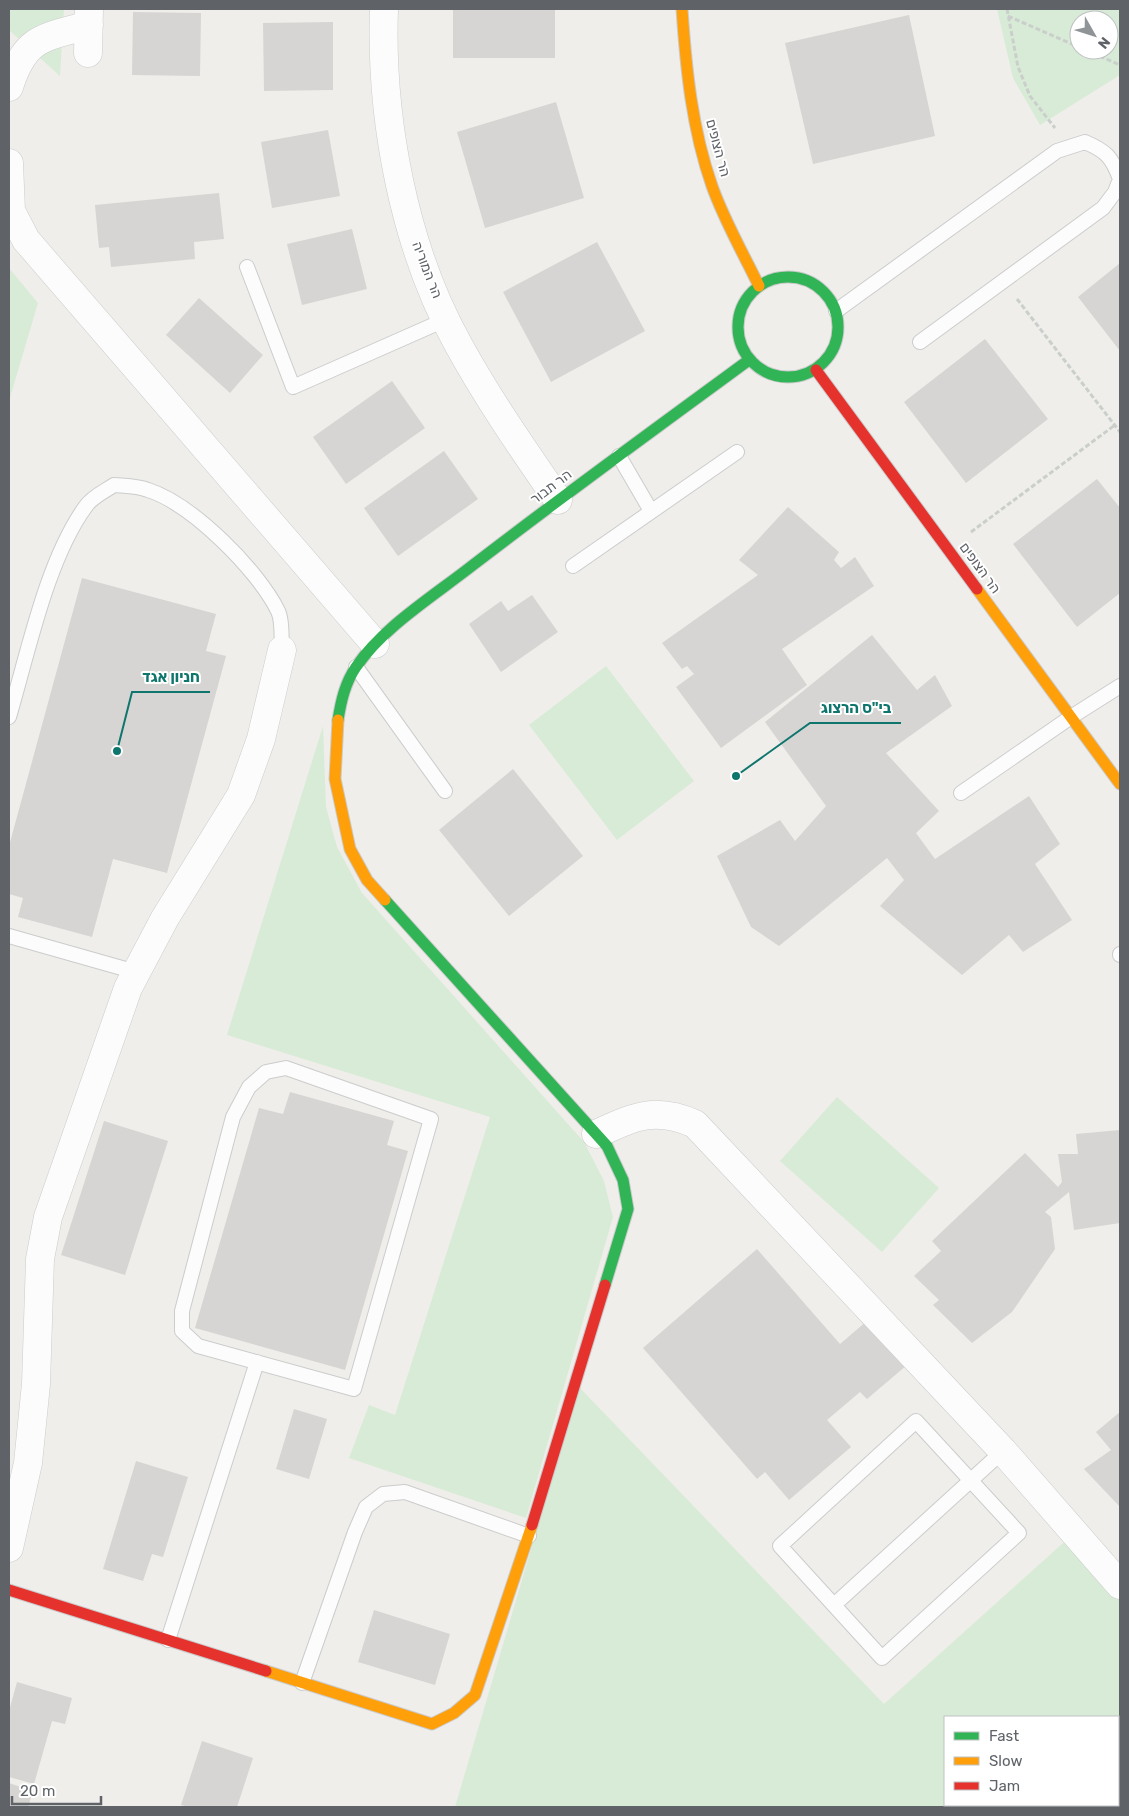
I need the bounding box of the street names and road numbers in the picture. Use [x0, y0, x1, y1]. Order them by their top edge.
street label: הר הצופים [702, 117, 734, 179]
street label: הר המוריה [408, 239, 446, 301]
street label: הר תבור [527, 466, 575, 508]
street label: הר הצופים [956, 539, 1004, 597]

